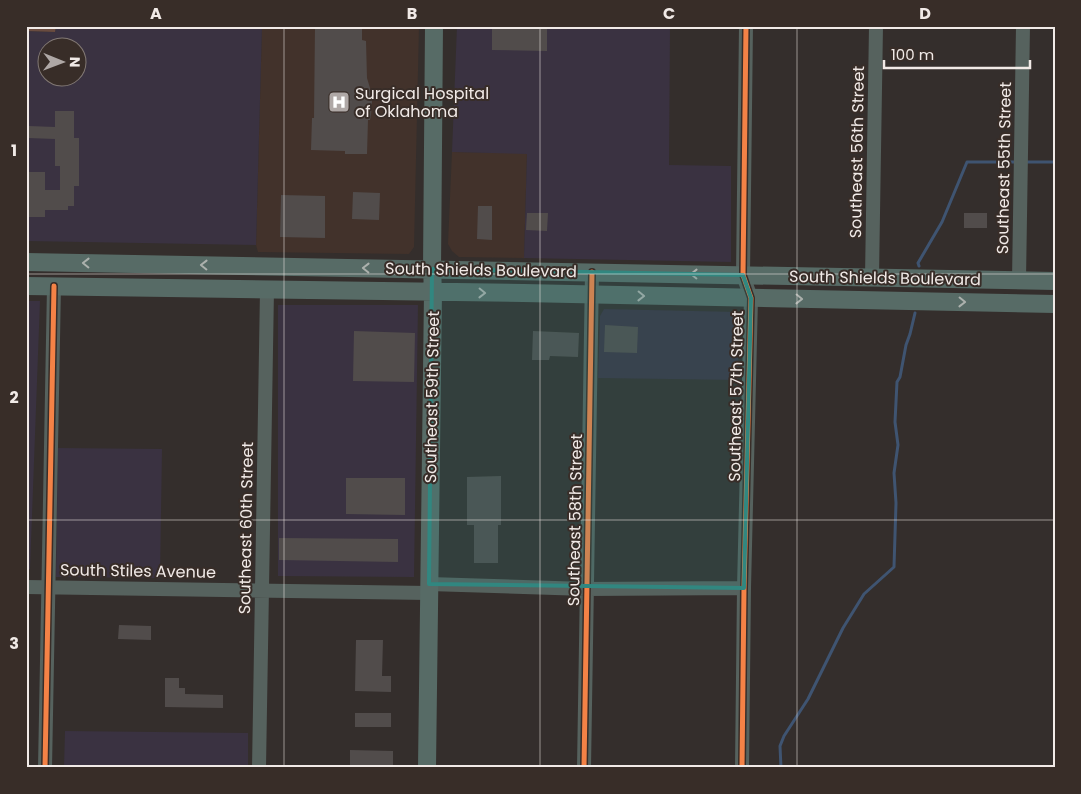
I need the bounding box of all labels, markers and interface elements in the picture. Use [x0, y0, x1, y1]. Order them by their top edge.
text: A [150, 2, 162, 25]
text: B [407, 2, 417, 25]
text: C [663, 2, 675, 25]
text: D [919, 2, 931, 25]
north arrow [38, 38, 88, 88]
scale bar [884, 38, 1030, 70]
text: 100 m [891, 44, 934, 65]
text: N [65, 57, 85, 68]
street label: Southeast 56th Street [844, 65, 870, 238]
street label: Southeast 55th Street [991, 81, 1017, 254]
place label: Surgical Hospital of Oklahoma [355, 82, 489, 123]
hospital icon: Surgical Hospital of Oklahoma [327, 90, 351, 114]
text: 1 [11, 139, 17, 162]
street label: South Shields Boulevard [385, 257, 577, 283]
one-way arrow [82, 258, 90, 268]
one-way arrow [199, 260, 207, 270]
one-way arrow [362, 263, 370, 273]
street label: South Shields Boulevard [789, 265, 981, 291]
one-way arrow [690, 269, 698, 279]
one-way arrow [478, 288, 486, 298]
one-way arrow [637, 291, 645, 301]
one-way arrow [796, 294, 803, 304]
one-way arrow [958, 297, 966, 307]
street label: Southeast 59th Street [419, 310, 445, 483]
street label: Southeast 57th Street [723, 310, 749, 482]
text: 2 [9, 386, 19, 409]
street label: Southeast 58th Street [562, 433, 588, 606]
street label: Southeast 60th Street [233, 441, 259, 614]
street label: South Stiles Avenue [60, 558, 216, 584]
text: 3 [9, 632, 19, 655]

